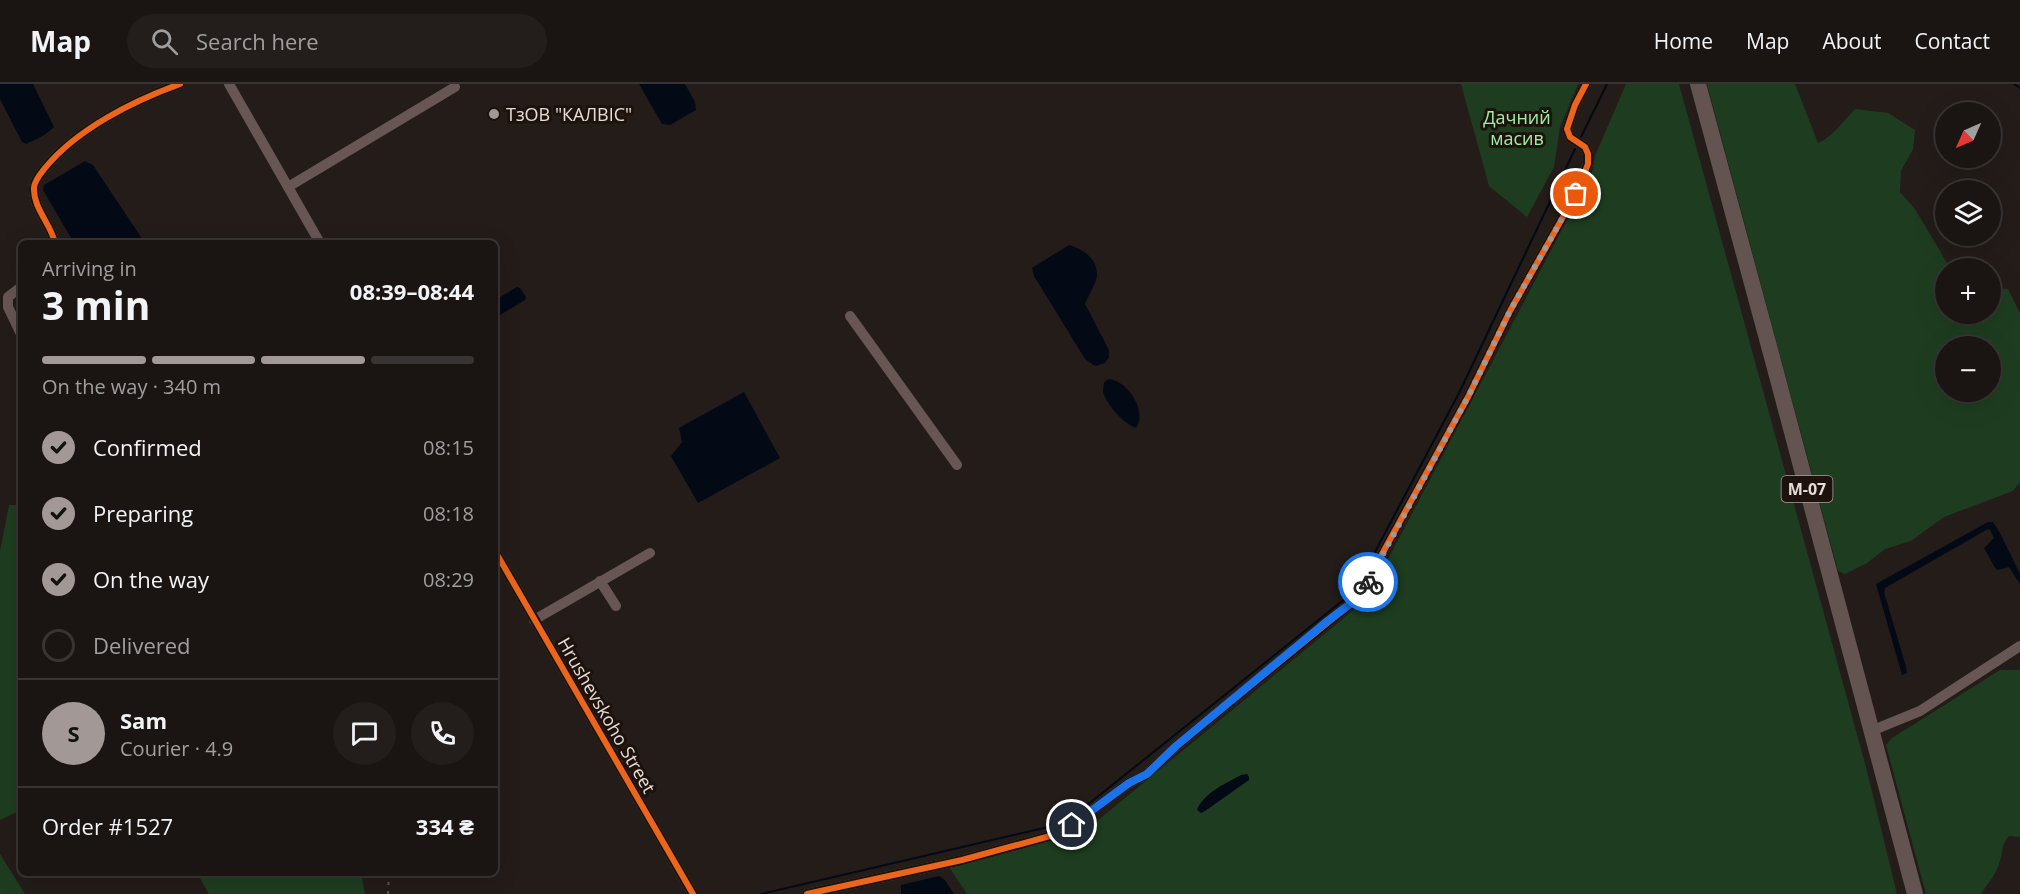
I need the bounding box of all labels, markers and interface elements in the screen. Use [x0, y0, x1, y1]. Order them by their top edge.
search box [127, 14, 547, 68]
text: Map [30, 22, 91, 60]
icon: search [148, 25, 181, 58]
text: Search here [196, 26, 319, 56]
text: Home [1654, 27, 1713, 55]
text: Map [1746, 27, 1789, 55]
text: About [1822, 27, 1882, 55]
text: Contact [1915, 27, 1990, 55]
place label: ТзОВ "КАЛВІС" [506, 102, 632, 126]
north arrow [1935, 102, 2001, 168]
map controls [1935, 102, 2001, 402]
park label: Дачний масив [1483, 105, 1551, 150]
marker: ТзОВ "КАЛВІС" [487, 107, 501, 121]
pin [1550, 168, 1601, 219]
icon: bag [1559, 177, 1592, 210]
button: layers [1935, 180, 2001, 246]
text: Arriving in [42, 255, 137, 282]
button: + [1935, 258, 2001, 324]
text: 08:39–08:44 [350, 276, 474, 306]
text: 3 min [42, 278, 150, 331]
button: − [1935, 336, 2001, 402]
text: On the way · 340 m [42, 373, 221, 400]
icon: check [42, 431, 75, 464]
text: Confirmed [93, 432, 202, 462]
text: 08:15 [423, 434, 474, 461]
road number: М-07 [1782, 476, 1832, 502]
icon: check [42, 497, 75, 530]
text: Preparing [93, 498, 193, 528]
text: 08:18 [423, 500, 474, 527]
courier [1338, 552, 1398, 612]
icon: check [42, 563, 75, 596]
text: On the way [93, 564, 209, 594]
text: 08:29 [423, 566, 474, 593]
icon: bike [1352, 566, 1385, 599]
text: Delivered [93, 630, 191, 660]
street label: Hrushevskoho Street [553, 633, 661, 797]
button: chat [333, 702, 396, 765]
button: phone [411, 702, 474, 765]
text: Sam [120, 705, 167, 735]
text: S [67, 718, 80, 748]
text: Courier · 4.9 [120, 735, 233, 762]
pin [1046, 799, 1097, 850]
icon: home [1055, 808, 1088, 841]
text: Order #1527 [42, 811, 173, 841]
text: 334 ₴ [416, 811, 474, 841]

